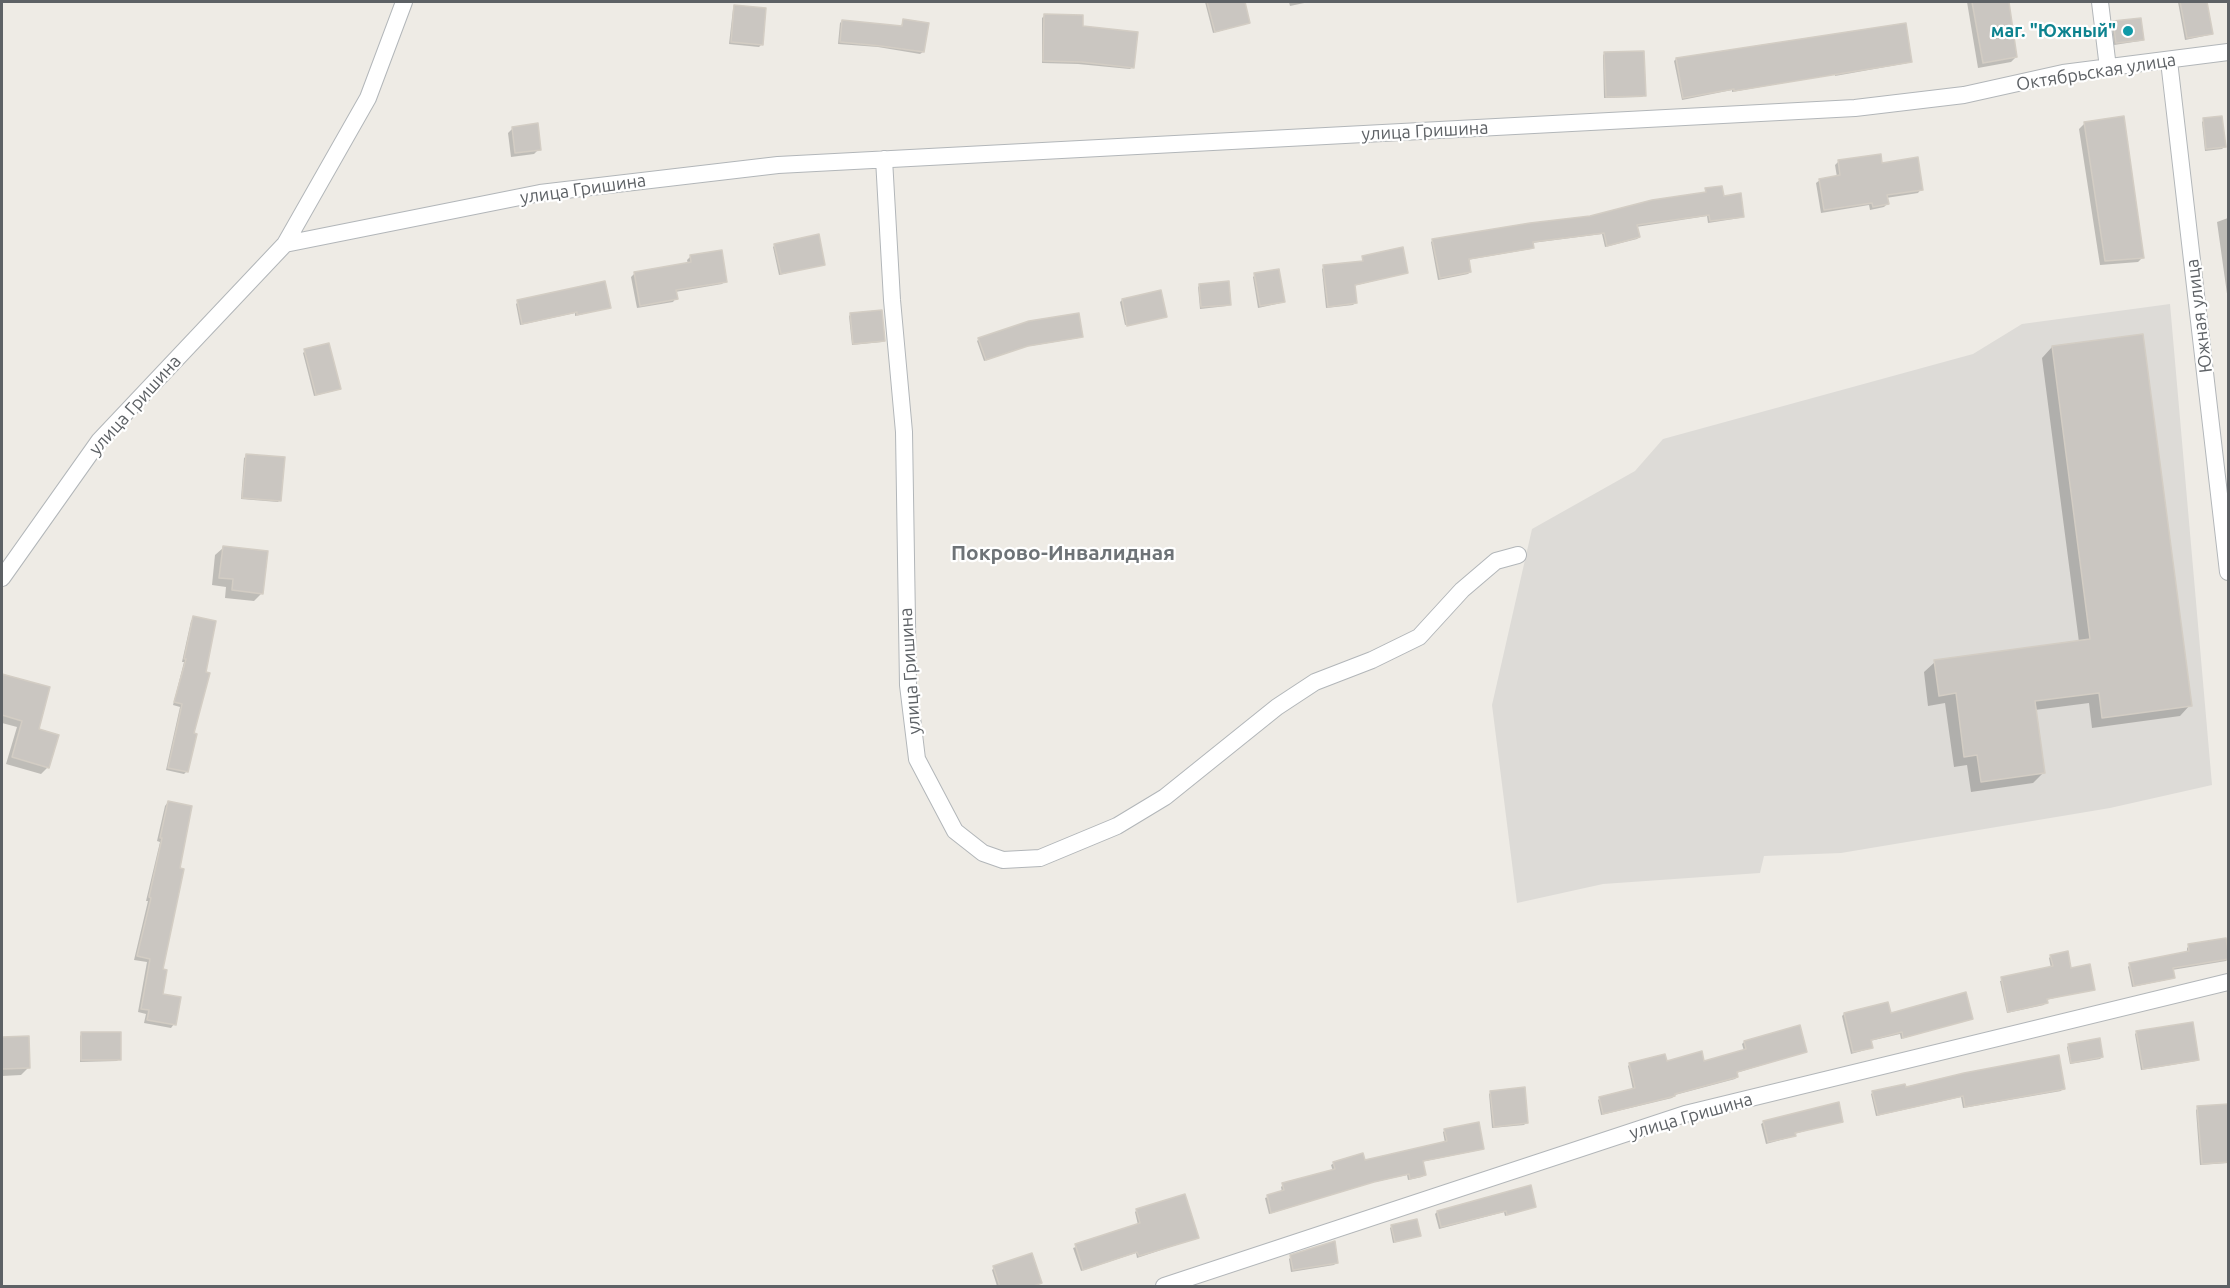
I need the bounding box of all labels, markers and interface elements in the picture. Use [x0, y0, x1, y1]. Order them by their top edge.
place label: маг. "Южный" [1991, 20, 2116, 42]
marker: маг. "Южный" [2121, 24, 2135, 38]
street label: Октябрьская улица [2015, 49, 2177, 95]
street label: улица Гришина [1361, 117, 1489, 145]
street label: улица Гришина [519, 169, 647, 209]
street label: Южная улица [2181, 258, 2217, 374]
street label: улица Гришина [84, 351, 186, 459]
district label: Покрово-Инвалидная [951, 540, 1175, 566]
street label: улица Гришина [895, 607, 925, 735]
street label: улица Гришина [1627, 1088, 1755, 1144]

